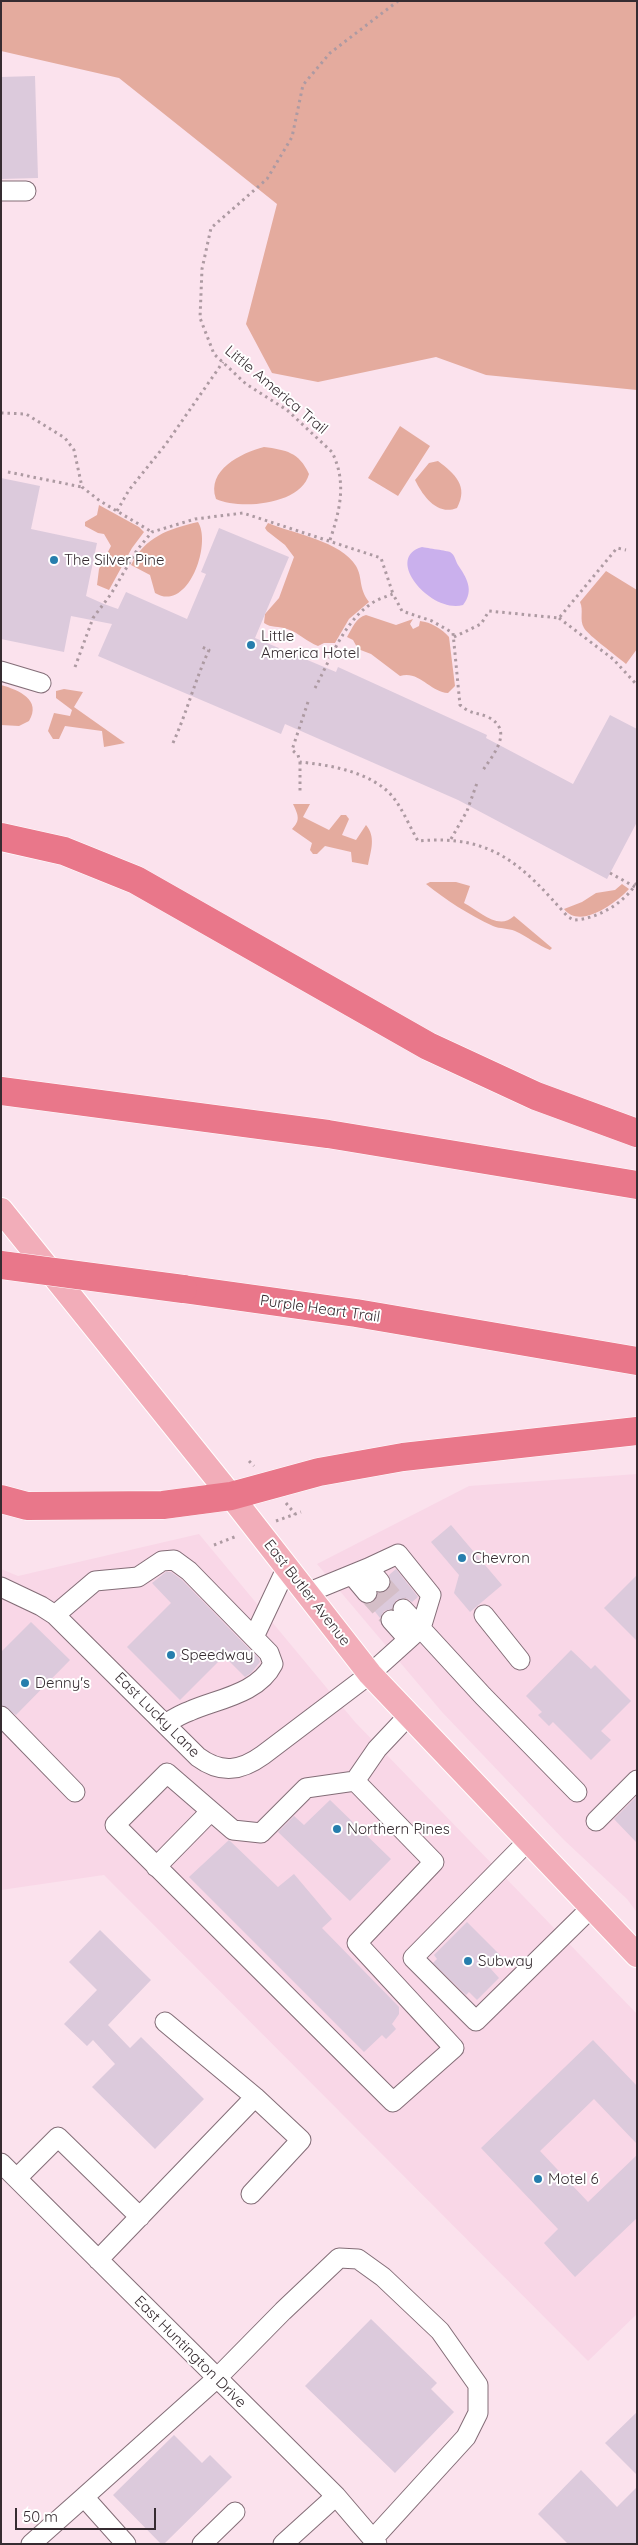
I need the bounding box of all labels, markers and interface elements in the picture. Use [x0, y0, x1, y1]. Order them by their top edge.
street label: Little America Trail [221, 342, 331, 438]
place label: The Silver Pine [64, 551, 164, 569]
marker: The Silver Pine [48, 554, 60, 566]
place label: Little America Hotel [261, 627, 360, 662]
marker: Little America Hotel [245, 639, 257, 651]
street label: Purple Heart Trail [259, 1292, 381, 1326]
street label: East Butler Avenue [260, 1536, 354, 1650]
place label: Chevron [472, 1549, 530, 1567]
marker: Chevron [456, 1552, 468, 1564]
place label: Speedway [181, 1646, 254, 1664]
marker: Speedway [165, 1649, 177, 1661]
street label: East Lucky Lane [111, 1669, 203, 1761]
place label: Denny's [35, 1674, 90, 1692]
marker: Denny's [19, 1677, 31, 1689]
place label: Northern Pines [347, 1820, 450, 1838]
marker: Northern Pines [331, 1823, 343, 1835]
place label: Subway [478, 1952, 533, 1970]
marker: Subway [462, 1955, 474, 1967]
place label: Motel 6 [548, 2170, 599, 2188]
marker: Motel 6 [532, 2173, 544, 2185]
street label: East Huntington Drive [130, 2292, 250, 2412]
scale bar [18, 2498, 159, 2530]
text: 50 m [23, 2507, 58, 2526]

